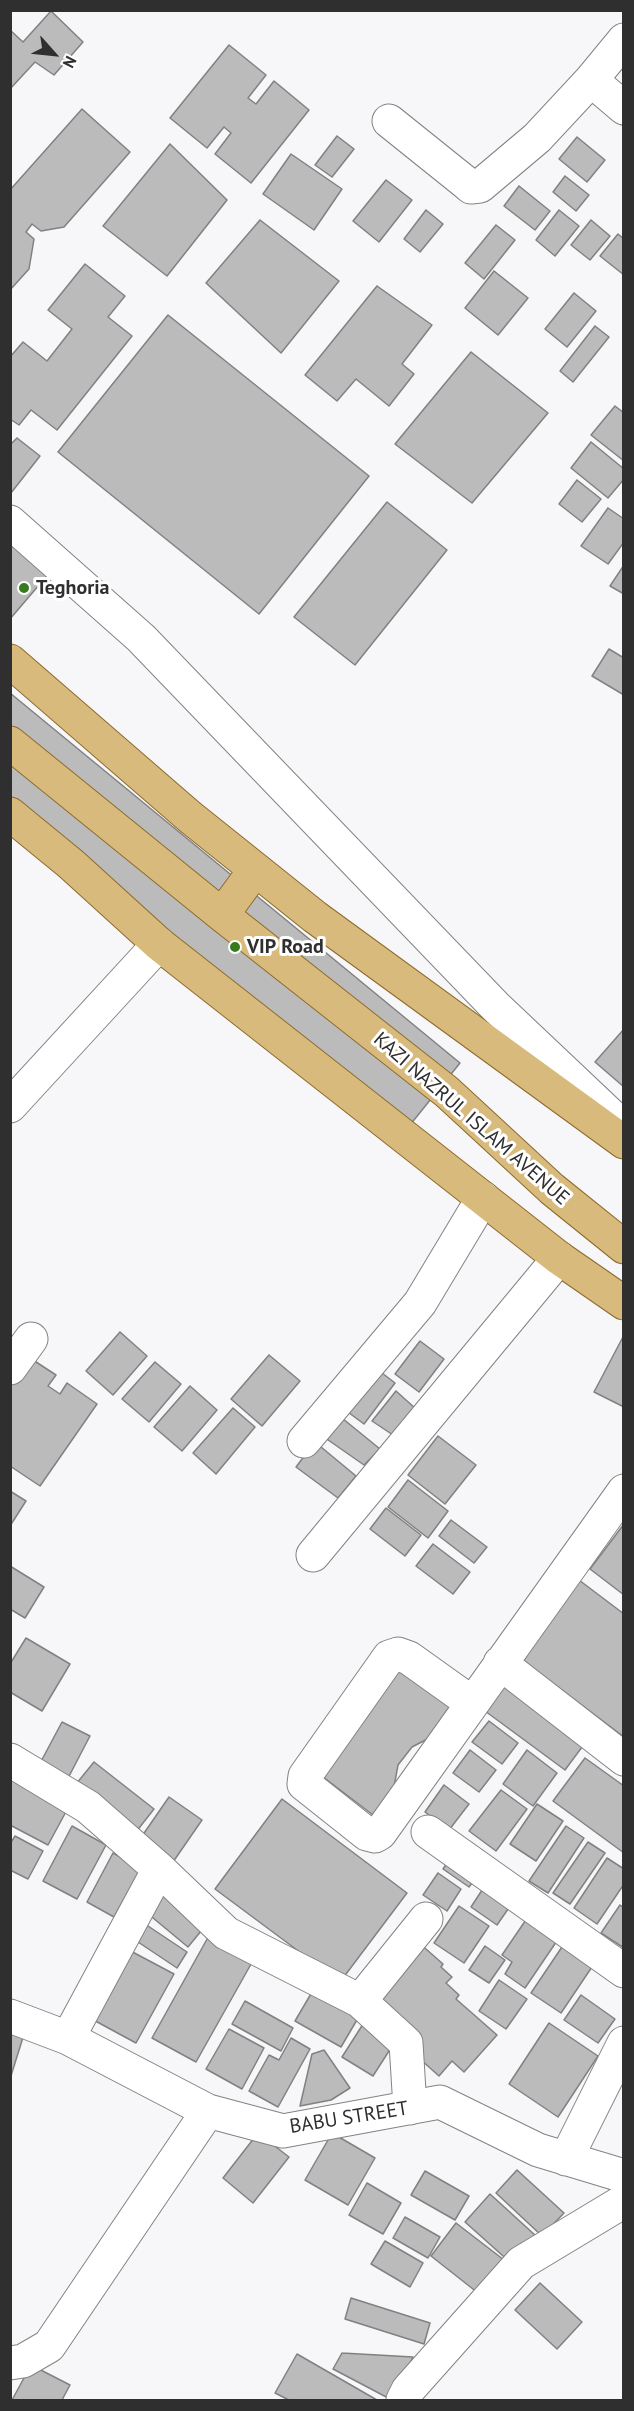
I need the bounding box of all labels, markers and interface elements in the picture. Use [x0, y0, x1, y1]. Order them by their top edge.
north arrow [24, 24, 84, 84]
text: N [59, 53, 81, 71]
place label: Teghoria [36, 576, 110, 600]
marker: Teghoria [17, 581, 31, 595]
place label: VIP Road [247, 935, 324, 959]
marker: VIP Road [228, 940, 242, 954]
street label: KAZI NAZRUL ISLAM AVENUE [368, 1027, 574, 1211]
street label: BABU STREET [288, 2097, 410, 2139]

